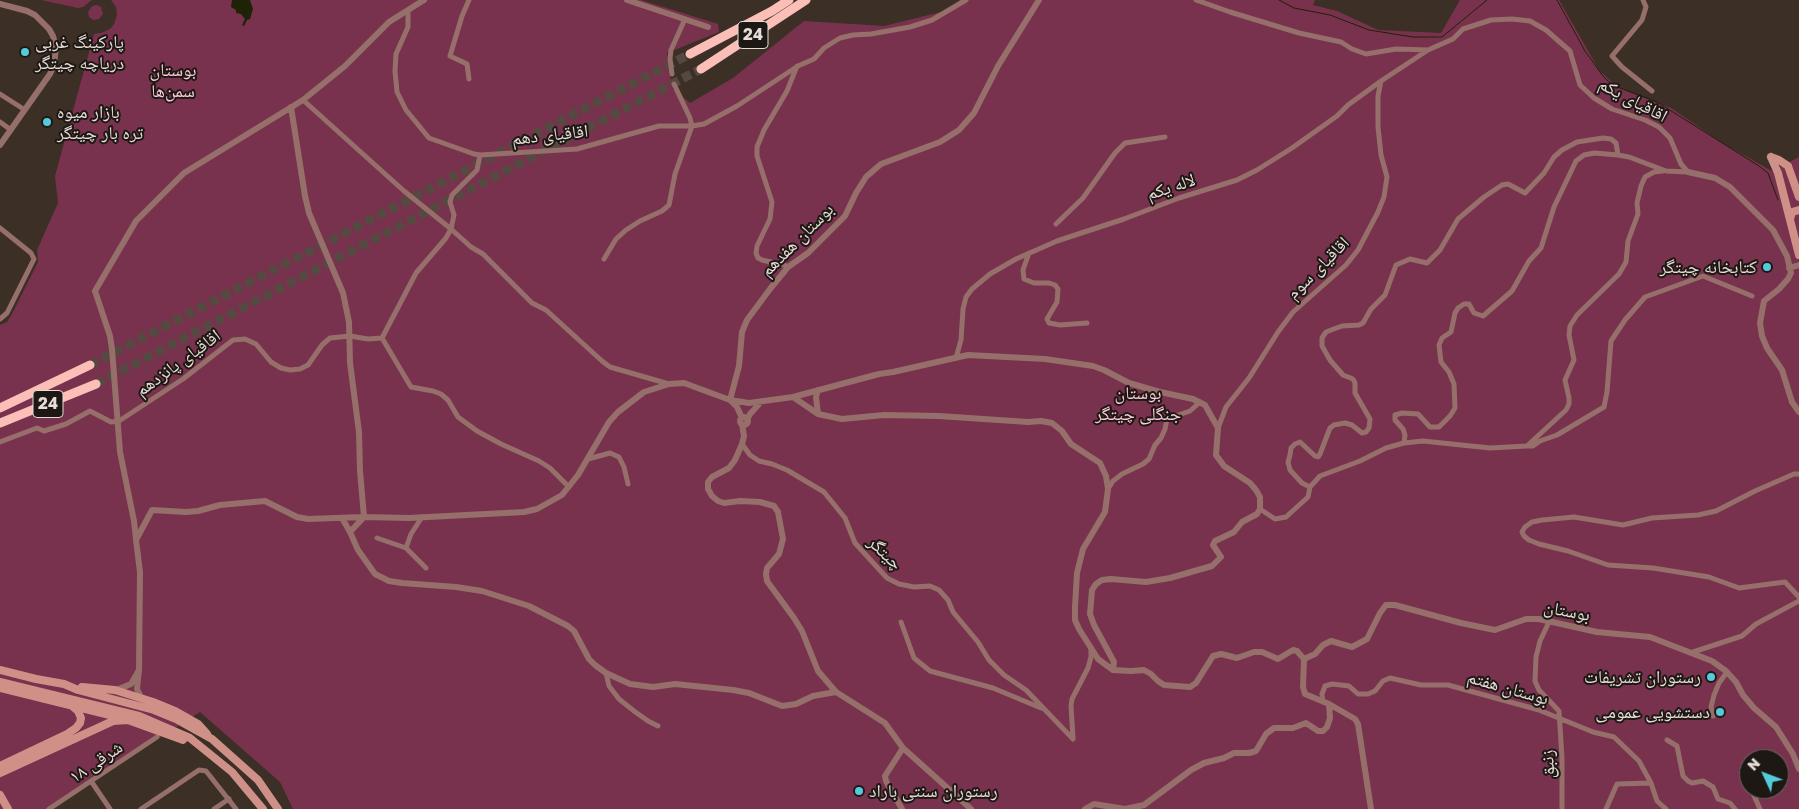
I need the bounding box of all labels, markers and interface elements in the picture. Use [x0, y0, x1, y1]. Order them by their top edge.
road number: 24 [738, 22, 768, 48]
place label: پارکینگ غربی دریاچه چیتگر [35, 31, 124, 74]
marker: پارکینگ غربی دریاچه چیتگر [19, 46, 31, 58]
park label: بوستان سمن‌ها [150, 59, 196, 102]
street label: اقاقیای یکم [1595, 73, 1671, 127]
place label: بازار میوه تره بار چیتگر [57, 101, 143, 144]
marker: بازار میوه تره بار چیتگر [41, 116, 53, 128]
street label: اقاقیای دهم [511, 120, 589, 150]
street label: لاله یکم [1144, 169, 1198, 205]
street label: بوستان هفدهم [756, 199, 838, 281]
street label: اقاقیای سوم [1282, 232, 1354, 304]
place label: کتابخانه چیتگر [1659, 256, 1757, 278]
marker: کتابخانه چیتگر [1761, 261, 1773, 273]
street label: اقاقیای پانزدهم [131, 325, 225, 401]
park label: بوستان جنگلی چیتگر [1095, 382, 1181, 424]
road number: 24 [33, 390, 63, 418]
street label: چیتگر [863, 531, 907, 575]
street label: بوستان [1542, 596, 1592, 626]
street label: بوستان هفتم [1465, 666, 1551, 710]
place label: رستوران تشریفات [1584, 666, 1701, 688]
marker: رستوران تشریفات [1705, 671, 1717, 683]
place label: دستشویی عمومی [1595, 701, 1710, 723]
marker: دستشویی عمومی [1714, 706, 1726, 718]
street label: ۱۸ شرقی [65, 736, 127, 788]
street label: زنبق [1537, 749, 1559, 779]
north arrow [1739, 749, 1789, 799]
text: N [1744, 754, 1763, 774]
place label: رستوران سنتی باراد [869, 780, 998, 802]
marker: رستوران سنتی باراد [853, 785, 865, 797]

